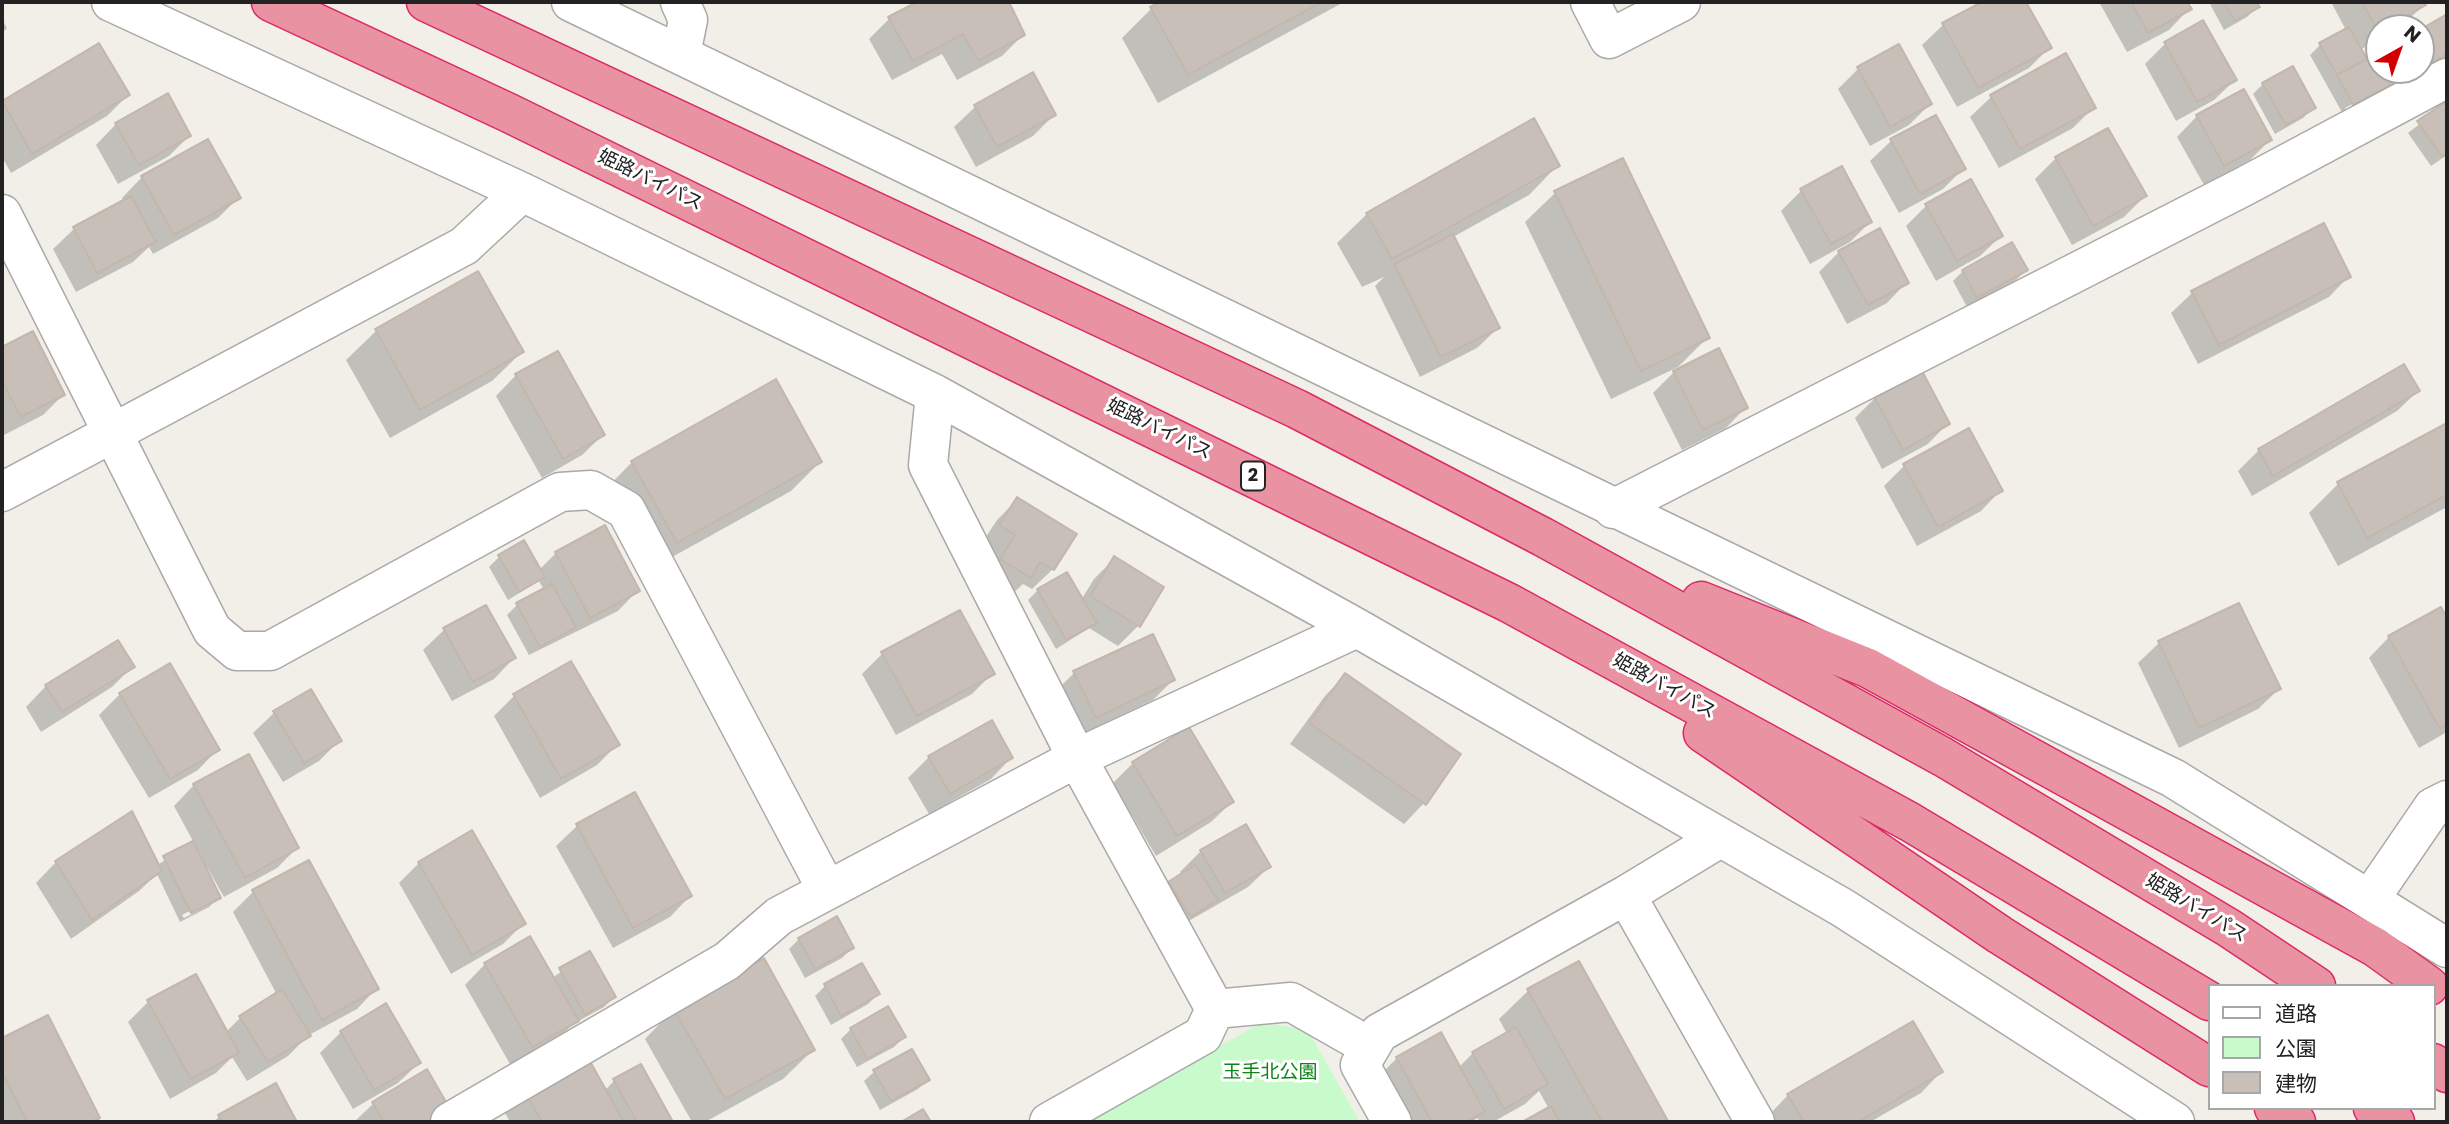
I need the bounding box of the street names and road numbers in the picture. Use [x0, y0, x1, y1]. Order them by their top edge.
street label: 姫路バイパス [594, 146, 706, 216]
street label: 姫路バイパス [1103, 395, 1215, 465]
road number: 2 [1241, 462, 1265, 490]
street label: 姫路バイパス [1609, 649, 1719, 725]
street label: 姫路バイパス [2141, 870, 2251, 948]

